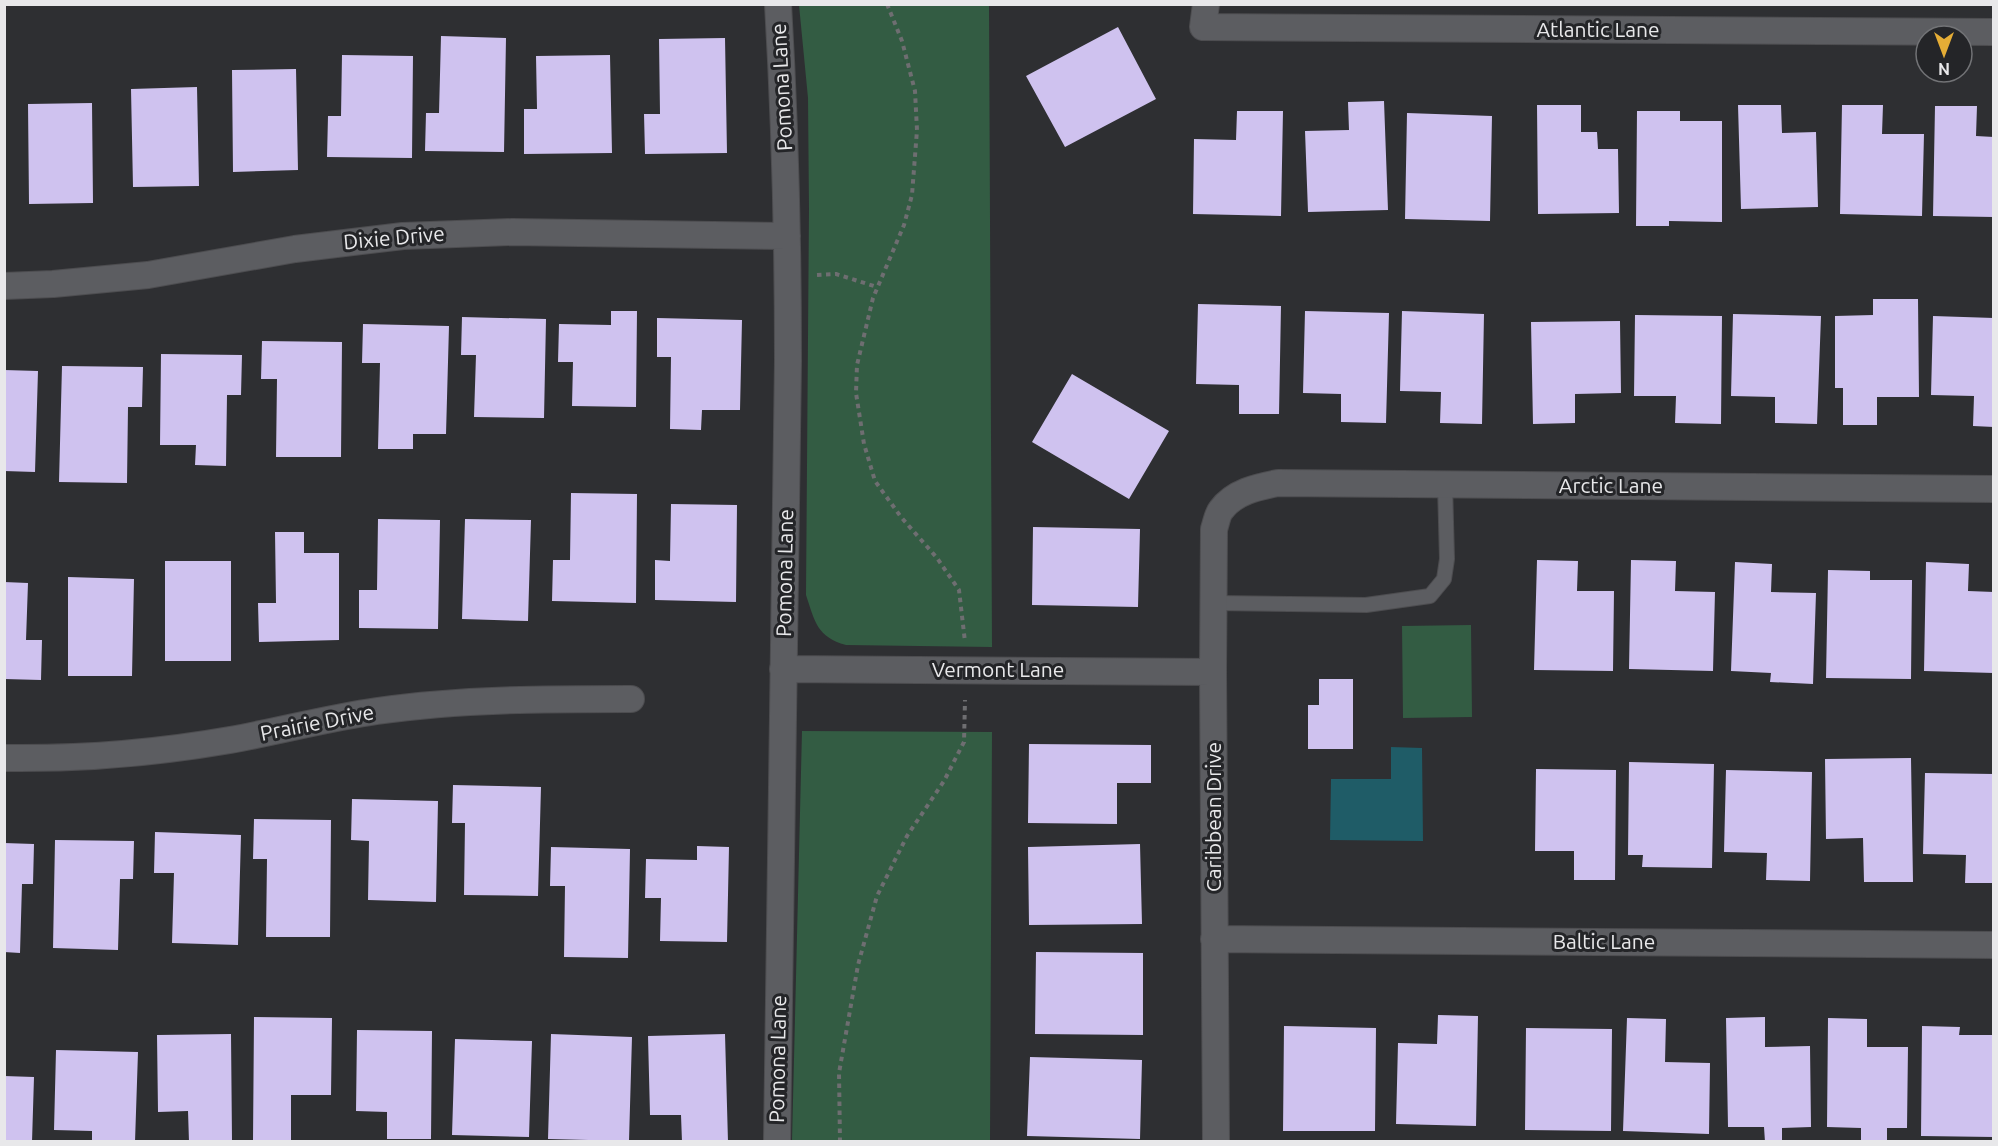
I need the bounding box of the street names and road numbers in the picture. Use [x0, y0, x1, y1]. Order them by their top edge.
street label: Atlantic Lane [1536, 17, 1660, 41]
street label: Pomona Lane [766, 23, 796, 151]
street label: Dixie Drive [342, 221, 446, 253]
street label: Arctic Lane [1559, 473, 1663, 497]
street label: Pomona Lane [771, 509, 797, 637]
street label: Vermont Lane [932, 657, 1064, 681]
street label: Prairie Drive [258, 699, 376, 745]
street label: Caribbean Drive [1201, 742, 1225, 892]
street label: Baltic Lane [1553, 929, 1655, 953]
street label: Pomona Lane [764, 995, 790, 1123]

